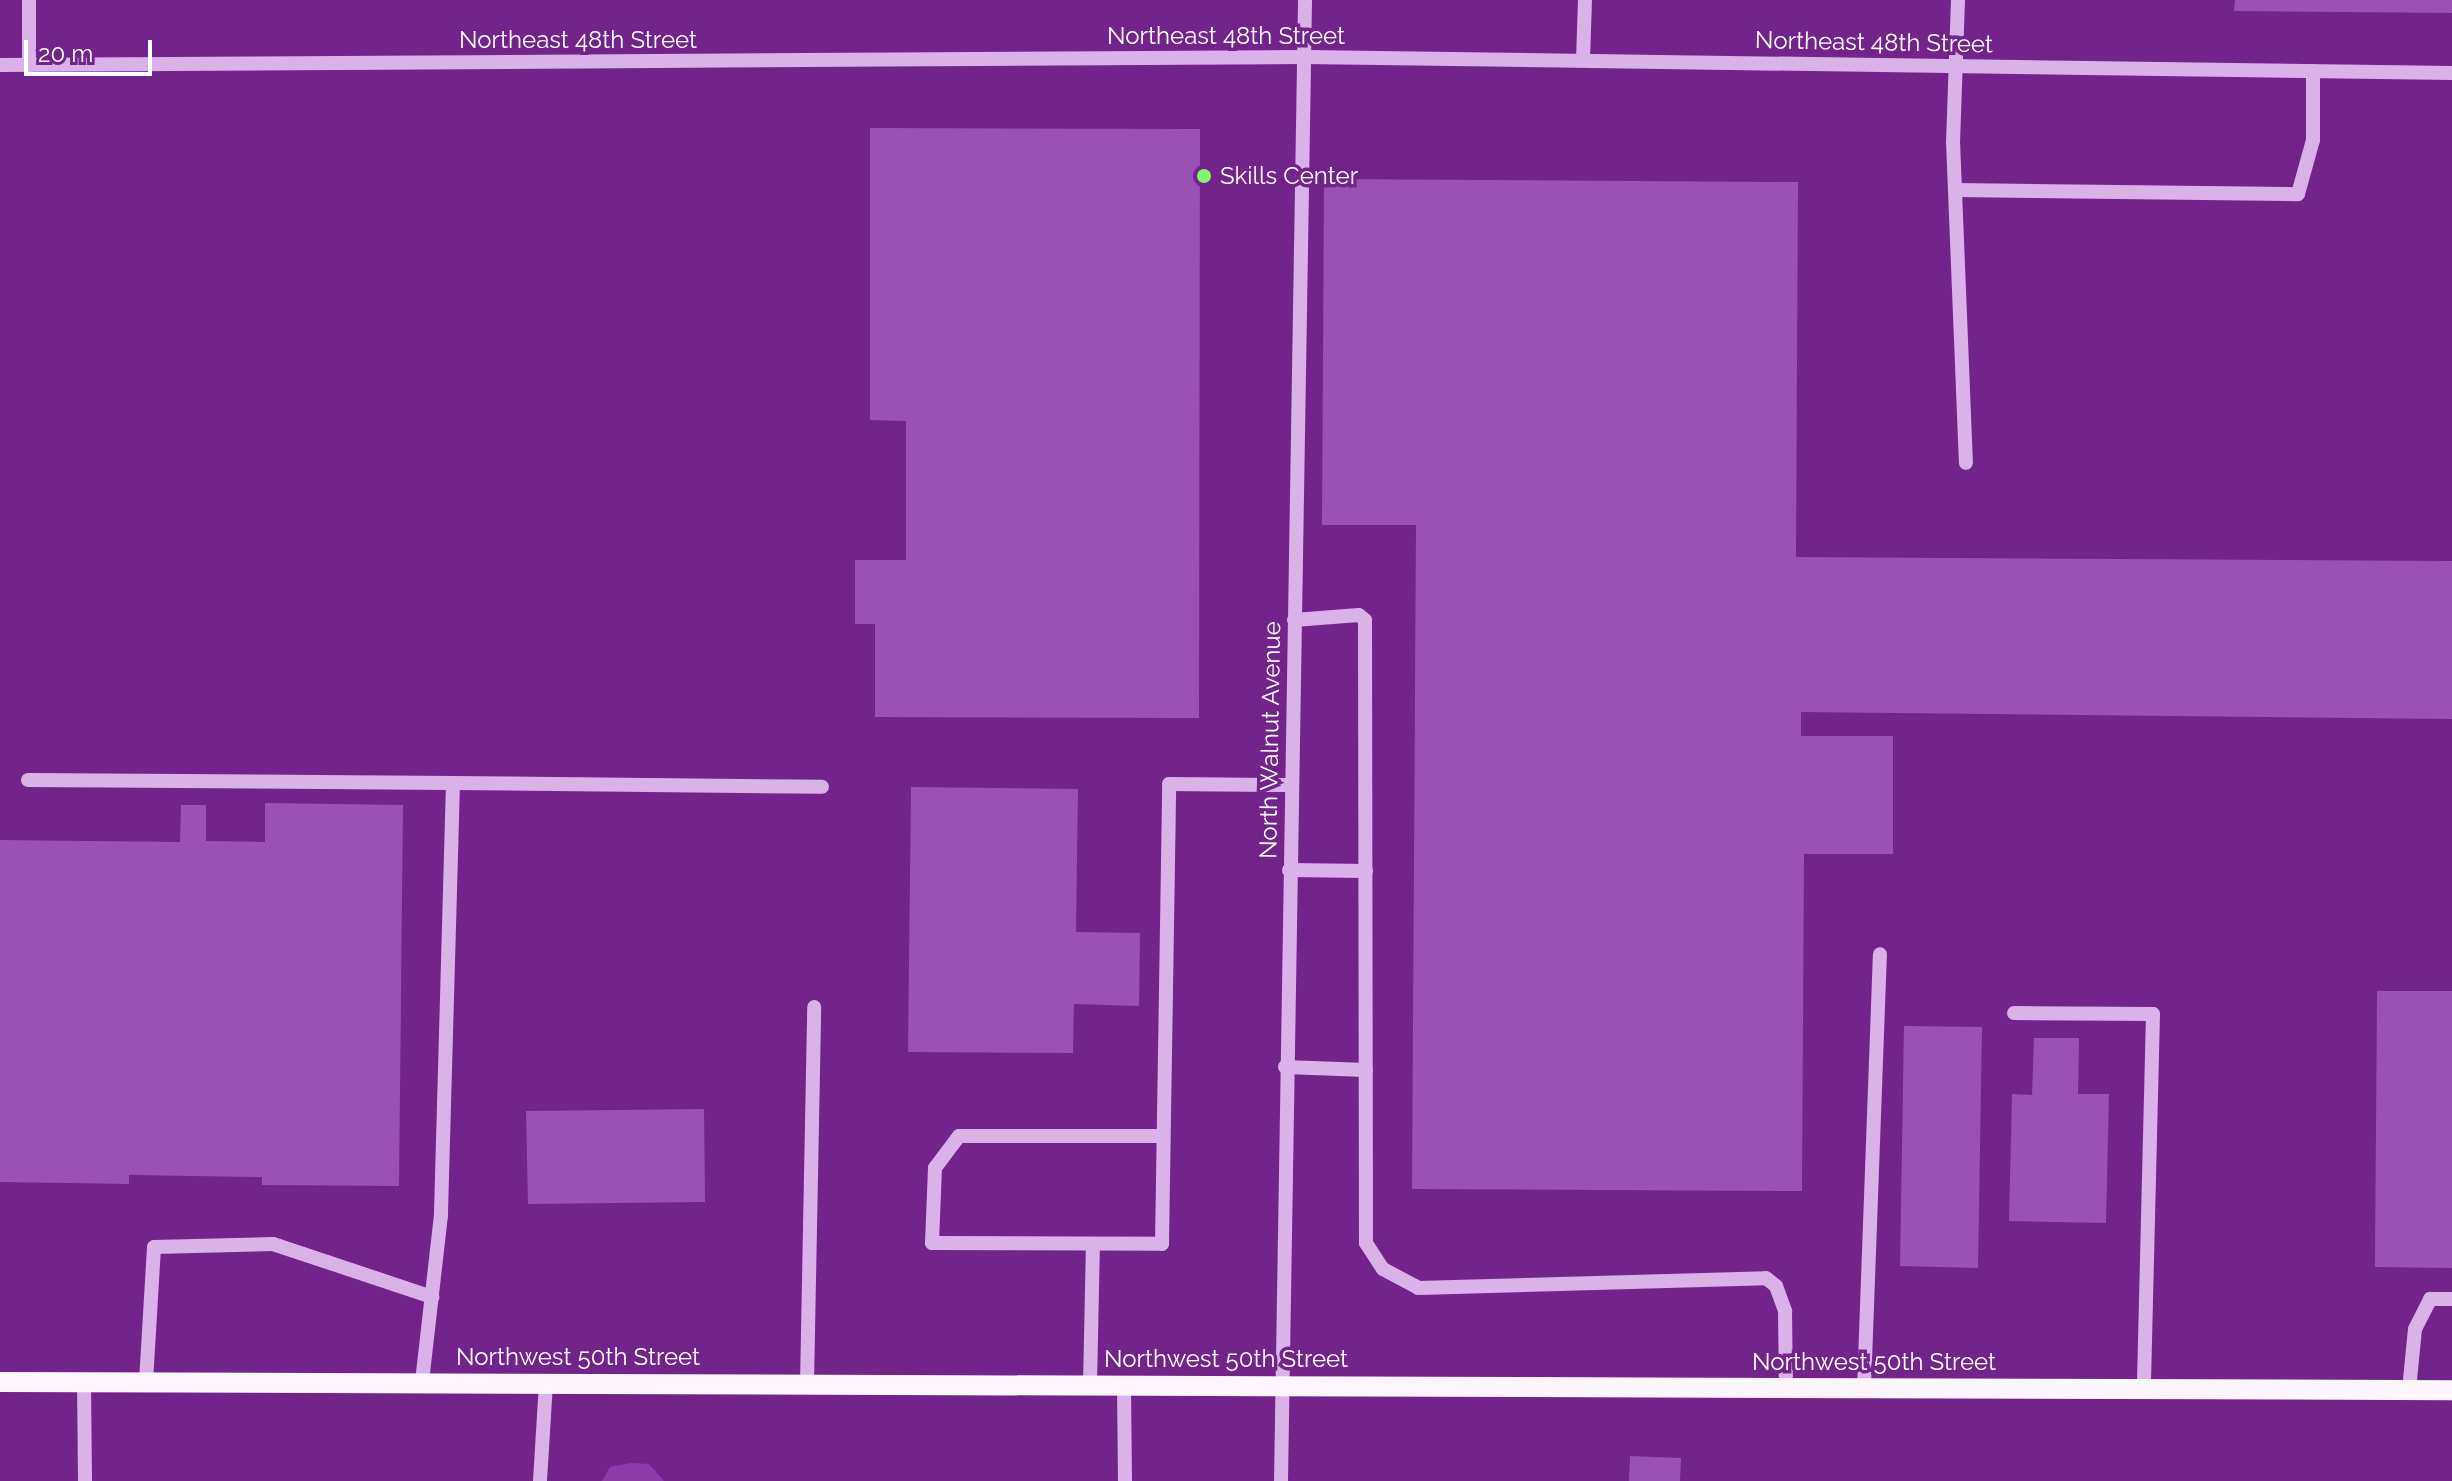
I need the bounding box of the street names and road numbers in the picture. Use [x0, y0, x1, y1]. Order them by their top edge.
street label: Northeast 48th Street [1107, 22, 1345, 50]
street label: Northeast 48th Street [459, 26, 697, 54]
street label: Northeast 48th Street [1755, 26, 1993, 58]
street label: North Walnut Avenue [1254, 620, 1286, 860]
street label: Northwest 50th Street [456, 1343, 700, 1371]
street label: Northwest 50th Street [1104, 1345, 1348, 1373]
street label: Northwest 50th Street [1752, 1348, 1996, 1376]

